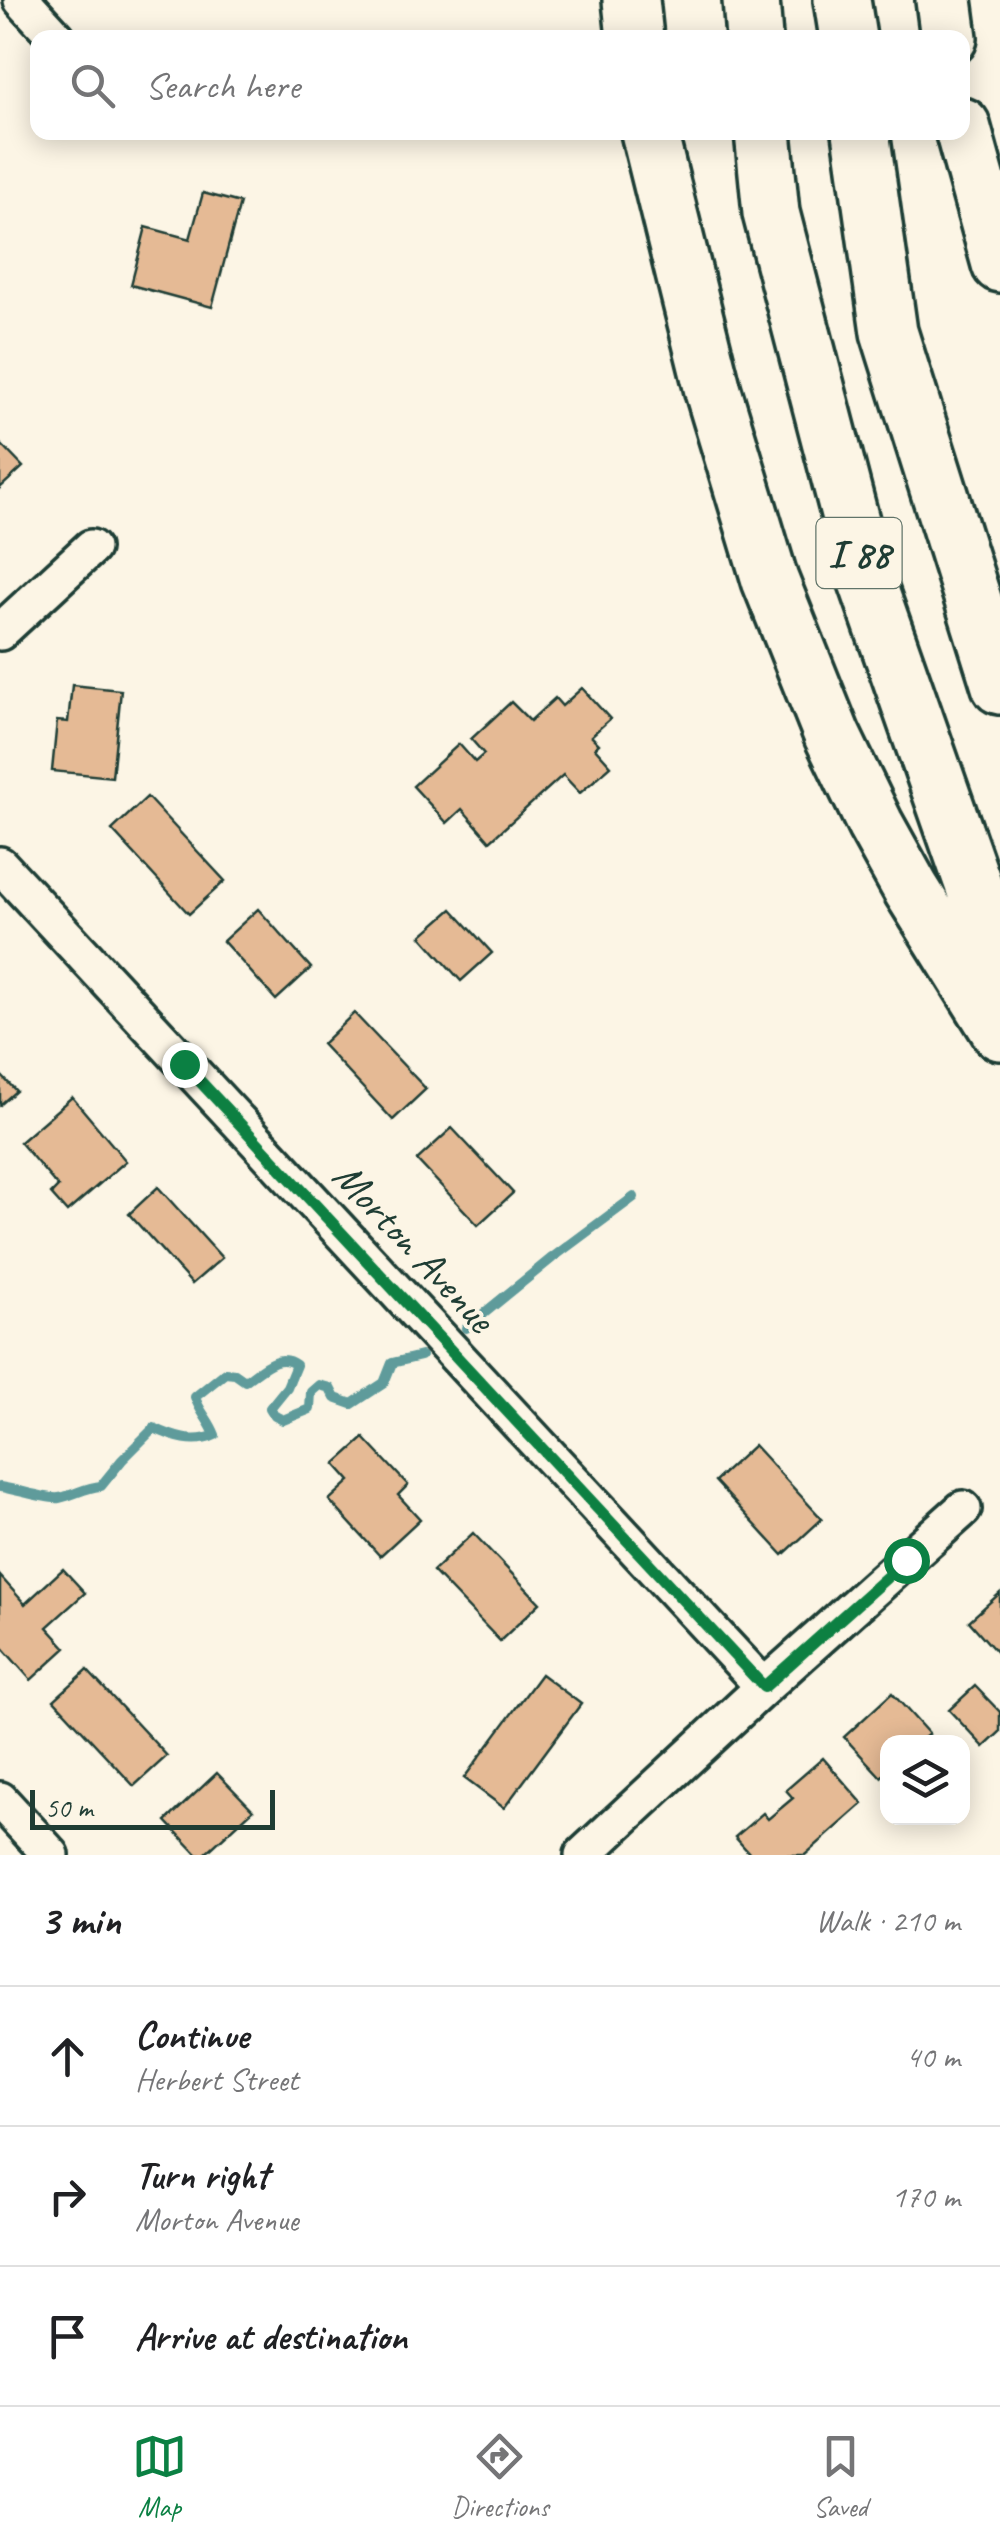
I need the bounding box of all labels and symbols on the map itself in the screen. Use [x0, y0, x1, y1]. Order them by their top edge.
road number: I 88 [816, 518, 902, 588]
route end [162, 1042, 208, 1088]
street label: Morton Avenue [321, 1151, 508, 1345]
route start [884, 1538, 930, 1584]
scale bar [30, 1785, 275, 1830]

